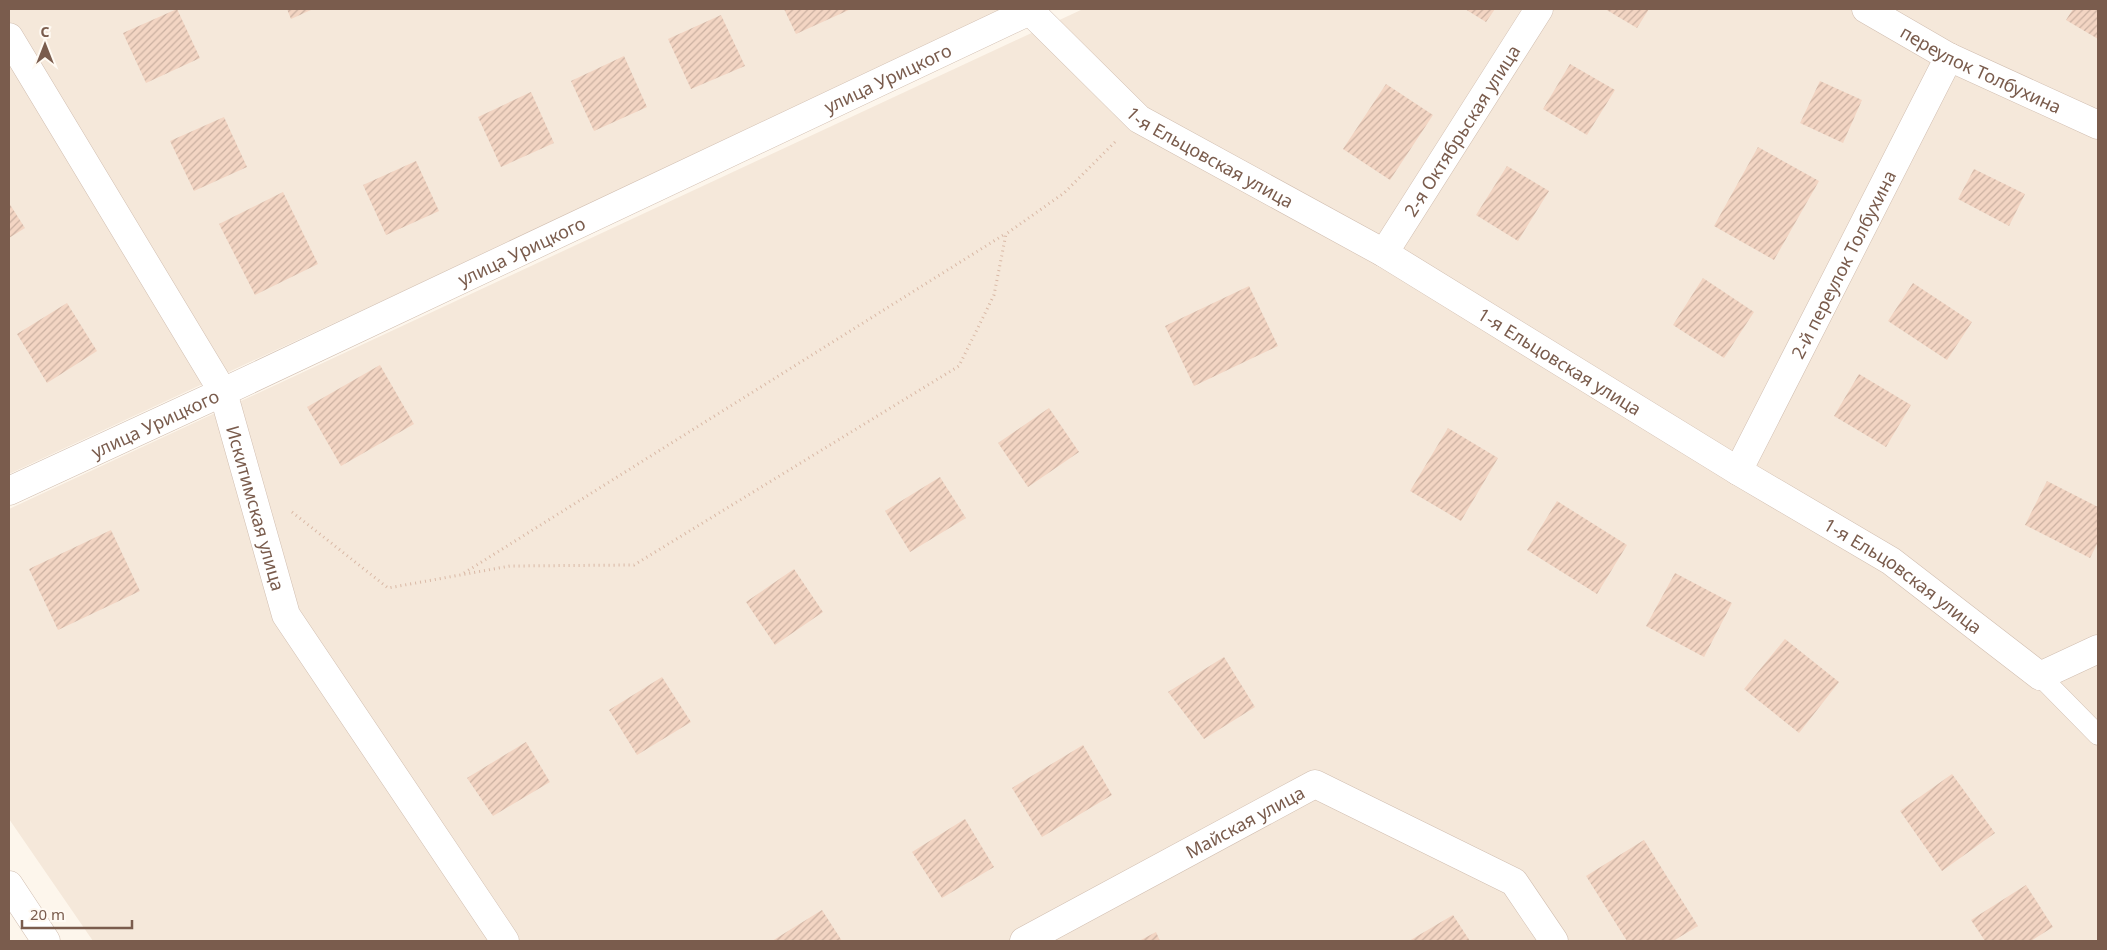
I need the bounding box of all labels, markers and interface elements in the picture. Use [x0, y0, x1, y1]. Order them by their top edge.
north arrow [20, 20, 70, 70]
street label: переулок Толбухина [1896, 20, 2065, 119]
text: С [40, 22, 50, 41]
street label: улица Урицкого [820, 38, 955, 118]
street label: 2-я Октябрьская улица [1398, 40, 1525, 221]
street label: 1-я Ельцовская улица [1121, 101, 1298, 213]
street label: 2-й переулок Толбухина [1785, 166, 1901, 363]
street label: улица Урицкого [454, 211, 589, 291]
street label: 1-я Ельцовская улица [1473, 302, 1646, 421]
street label: улица Урицкого [87, 384, 223, 463]
street label: Искитимская улица [221, 422, 291, 593]
street label: 1-я Ельцовская улица [1820, 512, 1987, 639]
street label: Майская улица [1181, 780, 1309, 864]
scale bar [22, 898, 132, 930]
text: 20 m [30, 904, 65, 924]

